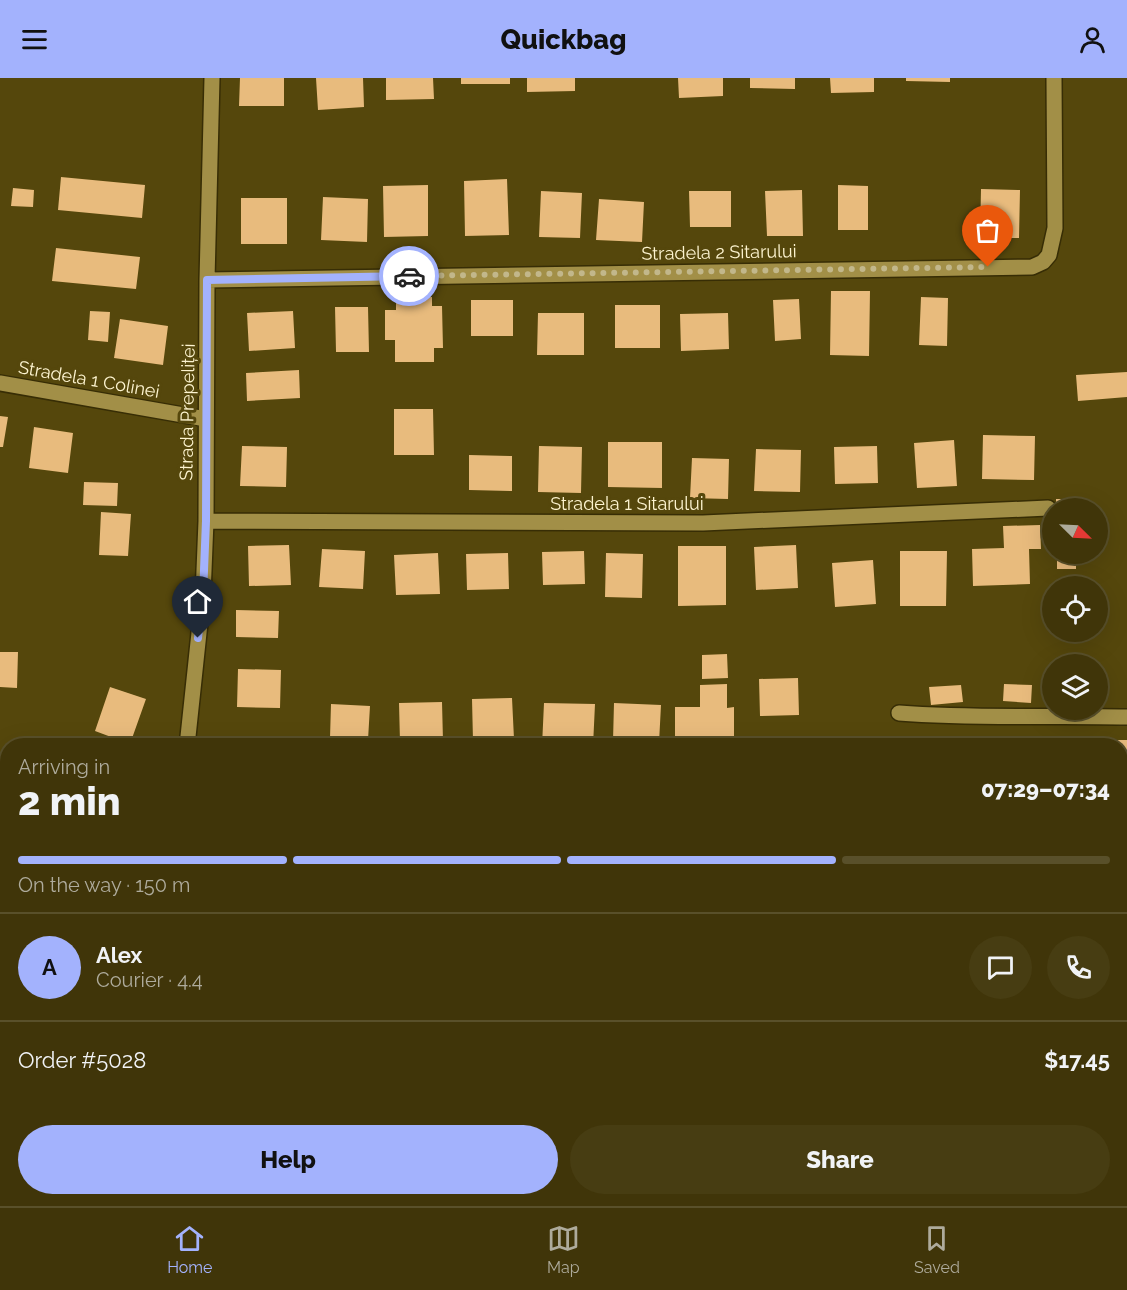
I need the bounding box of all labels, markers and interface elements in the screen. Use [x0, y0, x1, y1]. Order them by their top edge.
icon: menu [18, 23, 51, 56]
icon: person [1076, 23, 1109, 56]
text: Quickbag [501, 24, 626, 55]
pin [962, 205, 1013, 267]
icon: bag [971, 214, 1004, 247]
street label: Stradela 2 Sitarului [641, 240, 797, 264]
courier [379, 246, 439, 306]
icon: car [393, 260, 426, 293]
street label: Strada Prepeliței [175, 343, 199, 481]
street label: Stradela 1 Colinei [17, 356, 161, 402]
street label: Stradela 1 Sitarului [550, 493, 704, 514]
north arrow [1042, 498, 1108, 564]
map controls [1042, 498, 1108, 720]
pin [172, 576, 223, 638]
button: locate [1042, 576, 1108, 642]
icon: home [181, 585, 214, 618]
button: layers [1042, 654, 1108, 720]
text: Arriving in [18, 755, 110, 779]
text: 07:29–07:34 [981, 776, 1110, 802]
text: 2 min [18, 778, 121, 824]
text: On the way · 150 m [18, 873, 190, 897]
button: chat [969, 936, 1032, 999]
button: phone [1047, 936, 1110, 999]
text: Alex [96, 942, 142, 968]
text: A [42, 954, 57, 980]
text: Courier · 4.4 [96, 968, 203, 992]
text: Order #5028 [18, 1047, 146, 1073]
text: $17.45 [1044, 1047, 1110, 1073]
button: Help [18, 1125, 558, 1194]
button: Share [570, 1125, 1110, 1194]
tab: Home [167, 1222, 212, 1277]
tab: Map [547, 1222, 580, 1277]
tab: Saved [914, 1222, 960, 1277]

